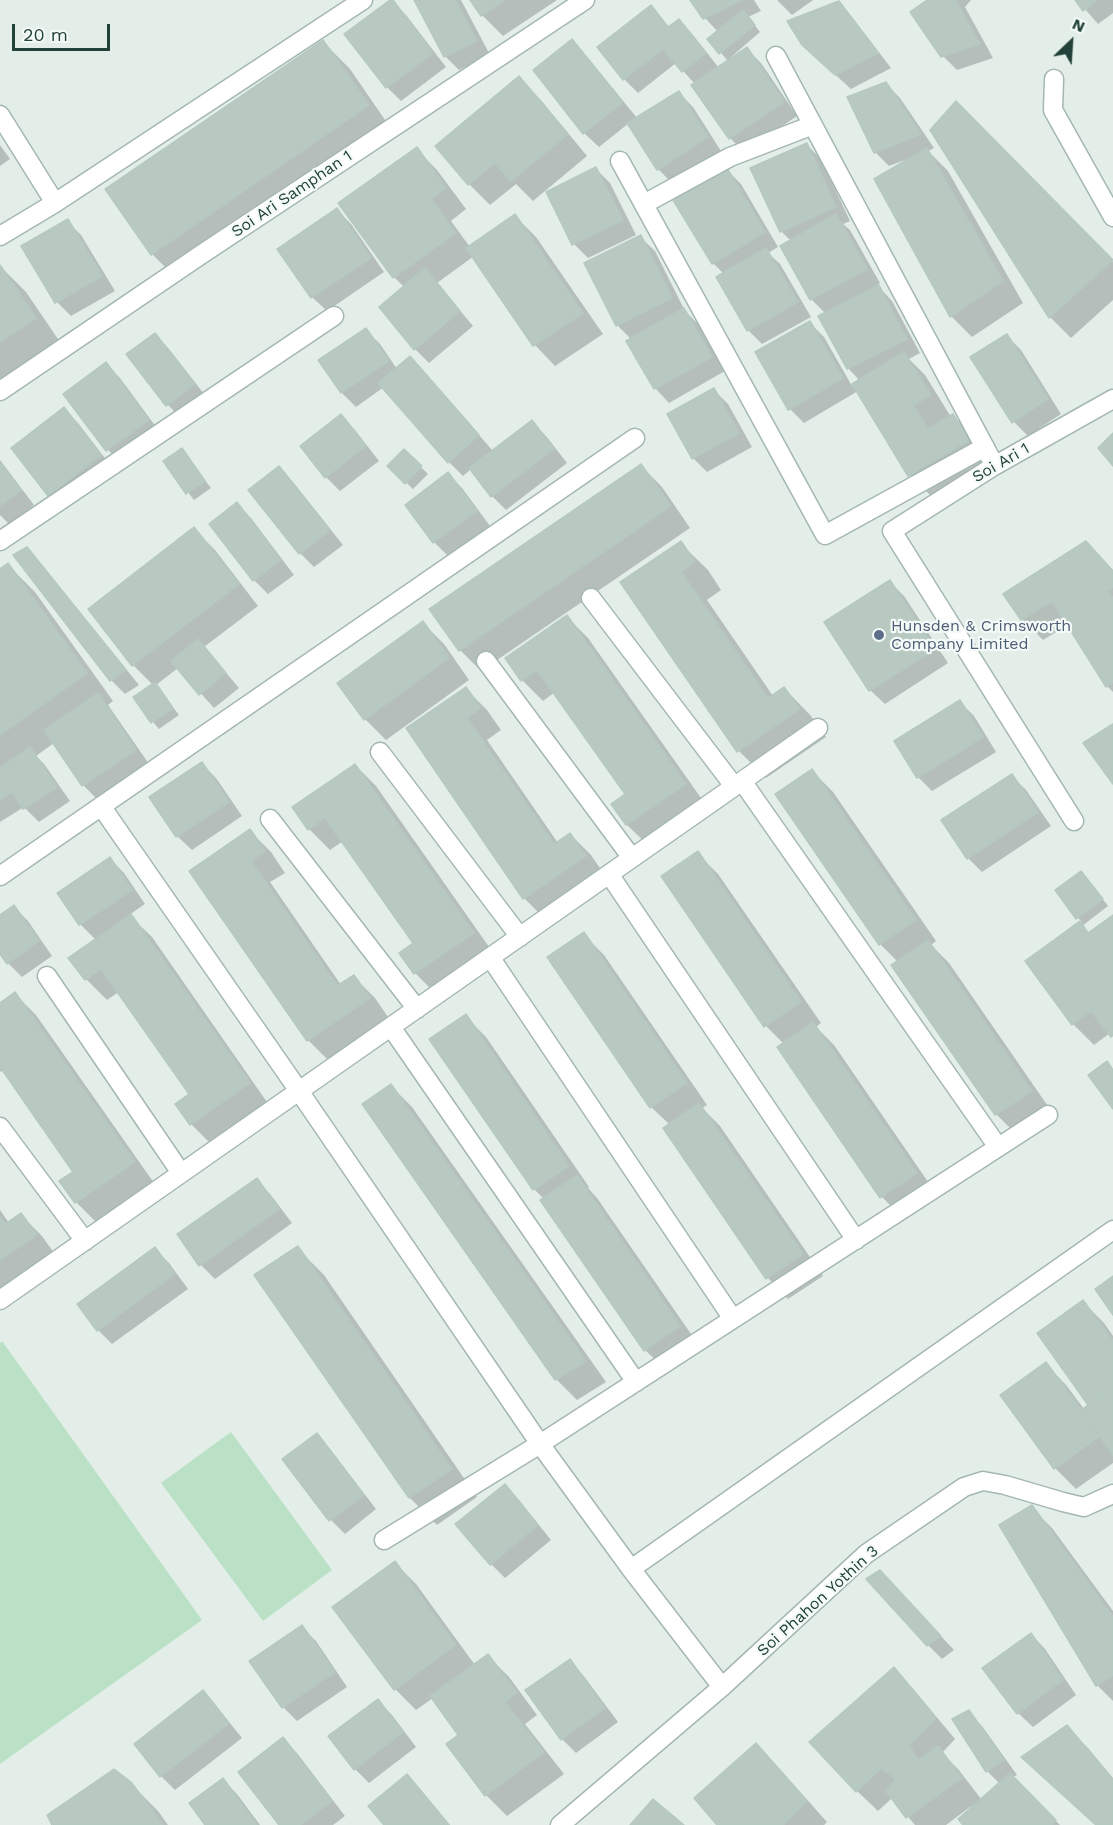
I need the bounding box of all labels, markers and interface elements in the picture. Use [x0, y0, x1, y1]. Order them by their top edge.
scale bar [15, 12, 112, 50]
north arrow [1041, 12, 1101, 72]
text: N [1069, 14, 1088, 36]
text: 20 m [23, 24, 68, 45]
street label: Soi Ari Samphan 1 [228, 147, 356, 241]
street label: Soi Ari 1 [969, 439, 1033, 487]
place label: Hunsden & Crimsworth Company Limited [891, 616, 1071, 654]
marker: Hunsden & Crimsworth Company Limited [872, 628, 886, 642]
street label: Soi Phahon Yothin 3 [754, 1542, 882, 1660]

